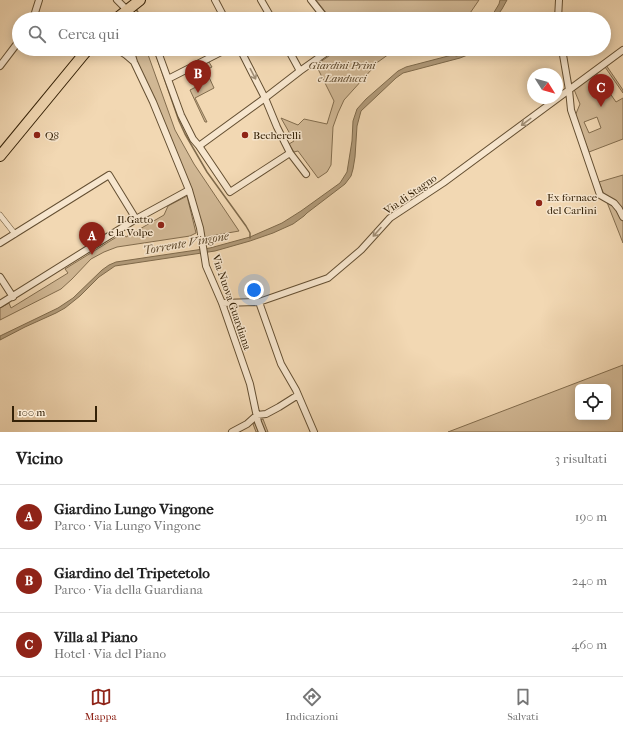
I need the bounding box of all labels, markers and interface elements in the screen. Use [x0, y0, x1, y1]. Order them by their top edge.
search box [12, 12, 611, 56]
icon: search [26, 23, 48, 45]
text: Cerca qui [58, 25, 119, 43]
park label: Giardini Prini e Landucci [309, 59, 376, 85]
pin: B [185, 60, 211, 93]
one-way arrow [250, 67, 257, 79]
north arrow [527, 68, 563, 104]
pin: C [588, 74, 614, 107]
one-way arrow [521, 117, 532, 126]
place label: Q8 [45, 129, 59, 142]
place label: Becherelli [253, 129, 302, 142]
marker: Q8 [32, 130, 42, 140]
marker: Becherelli [240, 130, 250, 140]
street label: Via di Stagno [380, 171, 440, 218]
place label: Ex fornace del Carlini [547, 191, 598, 217]
marker: Ex fornace del Carlini [534, 198, 544, 208]
place label: Il Gatto e la Volpe [108, 213, 154, 239]
marker: Il Gatto e la Volpe [156, 220, 166, 230]
pin: A [79, 222, 105, 255]
one-way arrow [373, 227, 382, 238]
water label: Torrente Vingone [142, 228, 231, 257]
street label: Via Nuova Guardiana [209, 252, 254, 352]
your location [244, 280, 264, 300]
map controls [575, 384, 611, 420]
button: locate [575, 384, 611, 420]
scale bar [12, 404, 97, 423]
text: 100 m [18, 406, 46, 419]
text: Vicino [16, 448, 63, 468]
text: 3 risultati [555, 451, 607, 466]
text: Giardino Lungo Vingone [54, 500, 214, 518]
text: A [25, 509, 33, 524]
text: 190 m [575, 509, 607, 524]
text: Parco · Via Lungo Vingone [54, 518, 201, 533]
text: Giardino del Tripetetolo [54, 564, 210, 582]
text: B [25, 573, 33, 588]
text: 240 m [572, 573, 607, 588]
text: Parco · Via della Guardiana [54, 582, 203, 597]
text: Villa al Piano [54, 628, 138, 646]
text: C [25, 637, 33, 652]
text: 460 m [572, 637, 607, 652]
text: Hotel · Via del Piano [54, 646, 166, 661]
tab: Mappa [84, 686, 117, 723]
tab: Indicazioni [285, 686, 338, 723]
tab: Salvati [507, 686, 539, 723]

